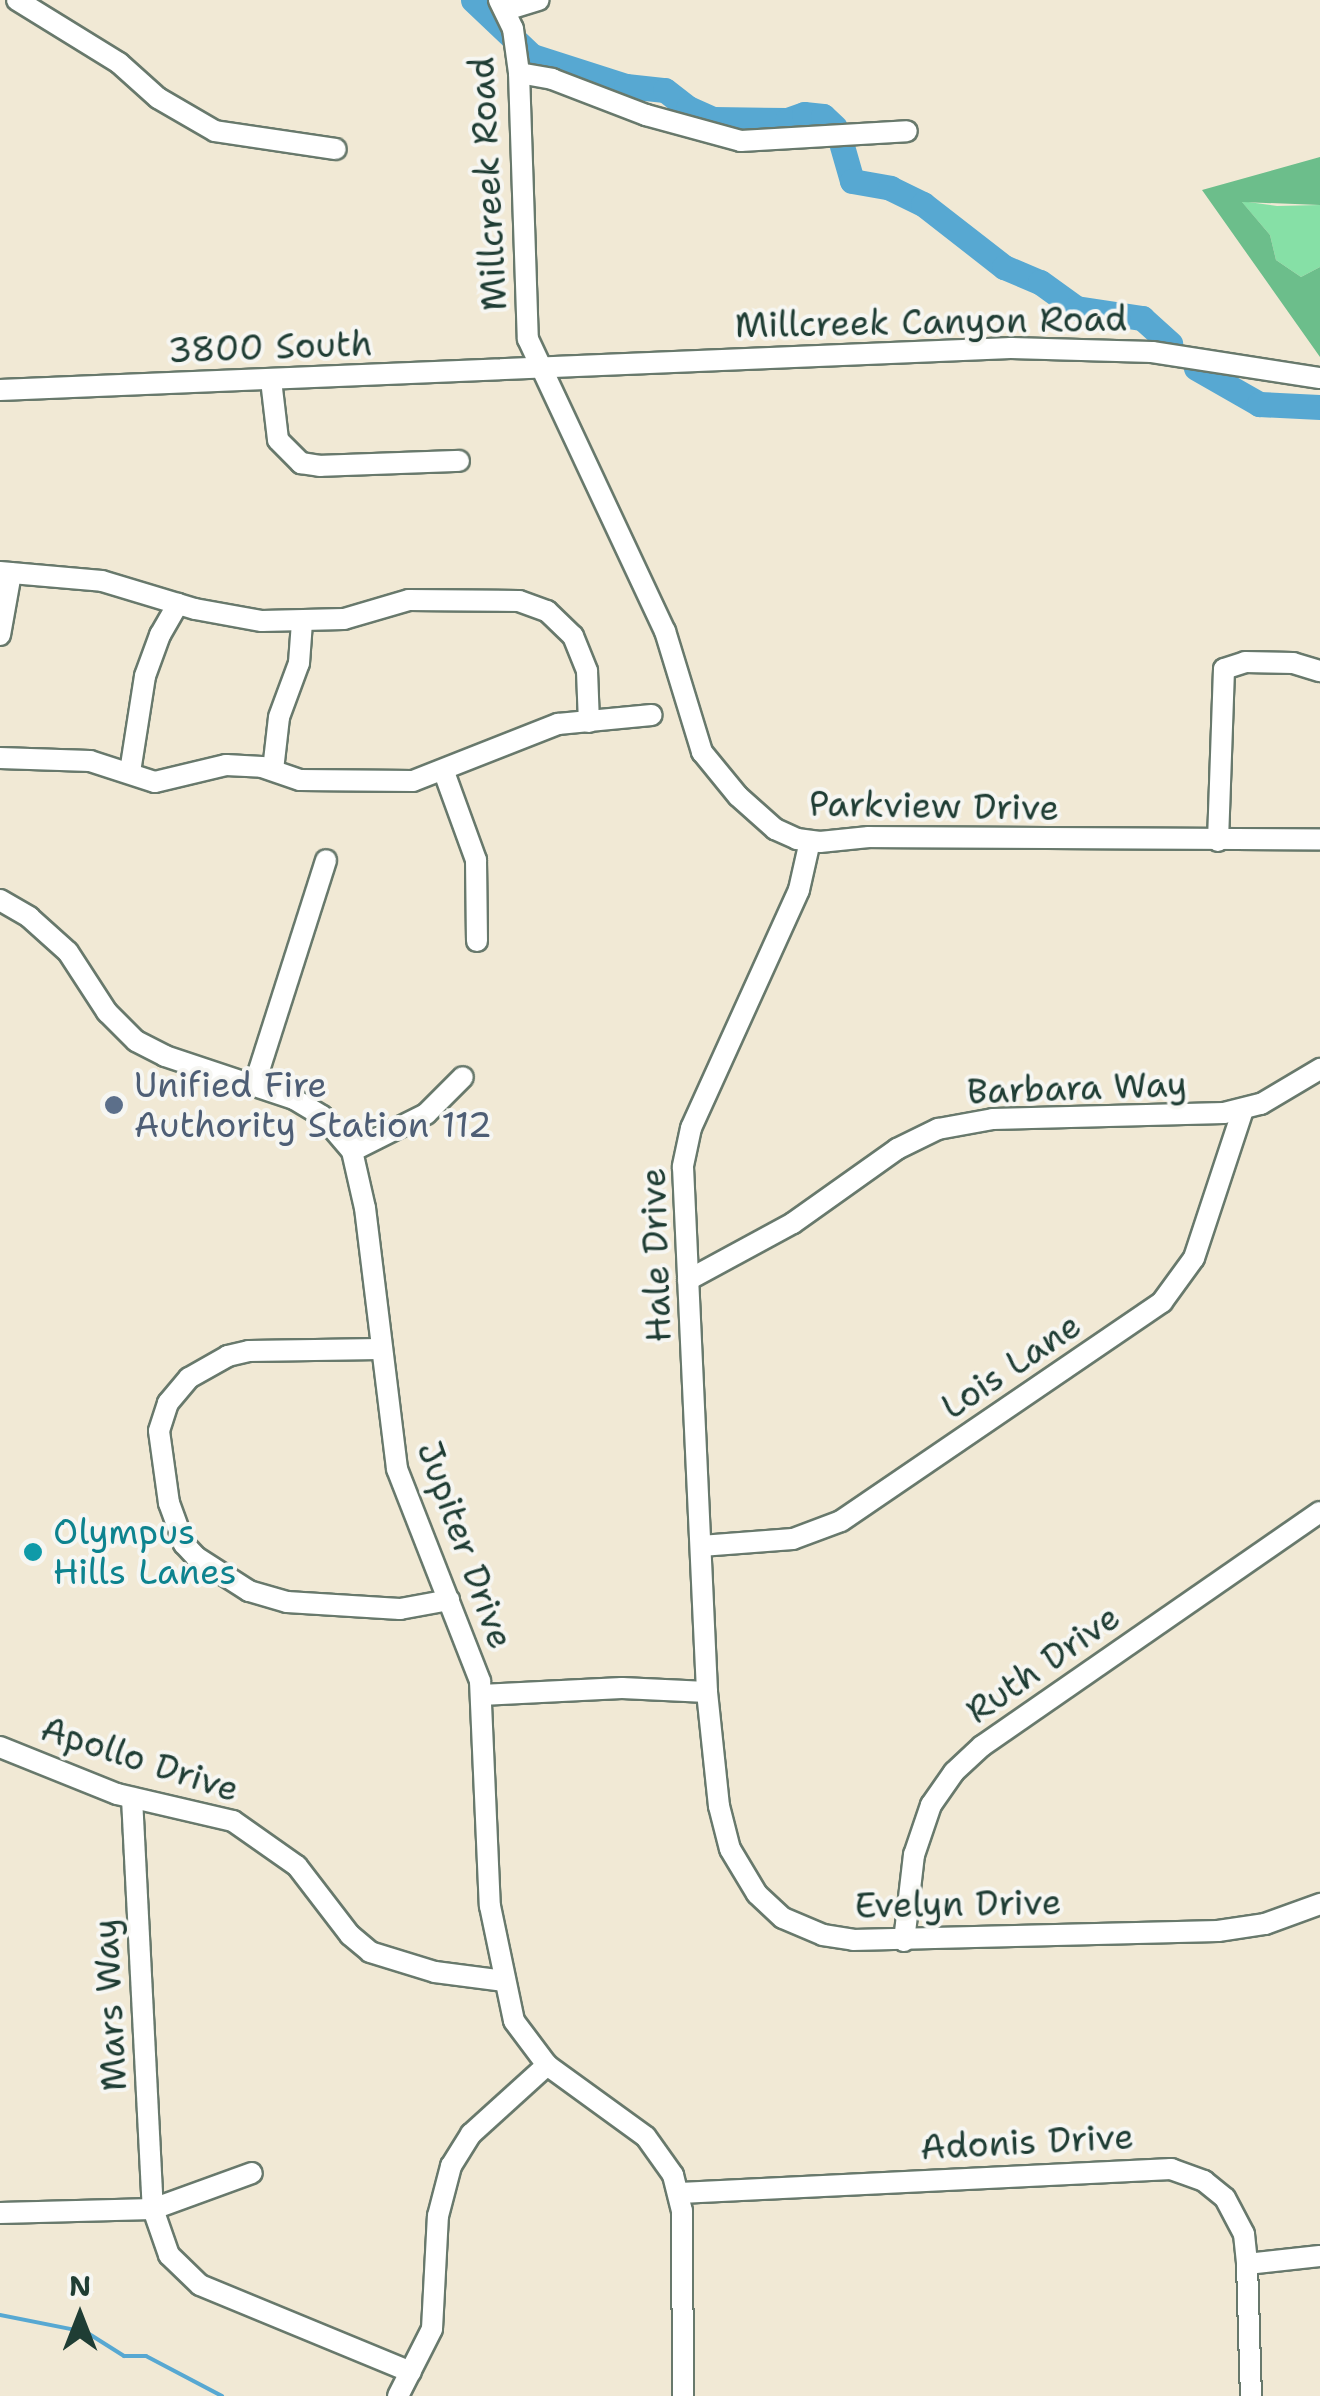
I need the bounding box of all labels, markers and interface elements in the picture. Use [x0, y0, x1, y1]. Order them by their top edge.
street label: Millcreek Road [460, 56, 516, 312]
street label: Millcreek Canyon Road [734, 298, 1128, 346]
street label: 3800 South [167, 322, 373, 372]
street label: Parkview Drive [809, 783, 1059, 829]
street label: Barbara Way [966, 1063, 1188, 1113]
place label: Unified Fire Authority Station 112 [134, 1064, 492, 1146]
marker: Unified Fire Authority Station 112 [103, 1094, 125, 1116]
street label: Hale Drive [632, 1167, 680, 1343]
street label: Lois Lane [933, 1304, 1089, 1428]
street label: Jupiter Drive [408, 1436, 522, 1654]
place label: Olympus Hills Lanes [53, 1511, 237, 1593]
marker: Olympus Hills Lanes [22, 1541, 44, 1563]
street label: Ruth Drive [958, 1596, 1128, 1732]
street label: Apollo Drive [36, 1707, 244, 1811]
street label: Evelyn Drive [854, 1881, 1062, 1927]
street label: Mars Way [85, 1918, 135, 2092]
street label: Adonis Drive [919, 2115, 1135, 2169]
north arrow [30, 2266, 130, 2366]
text: N [69, 2267, 91, 2305]

